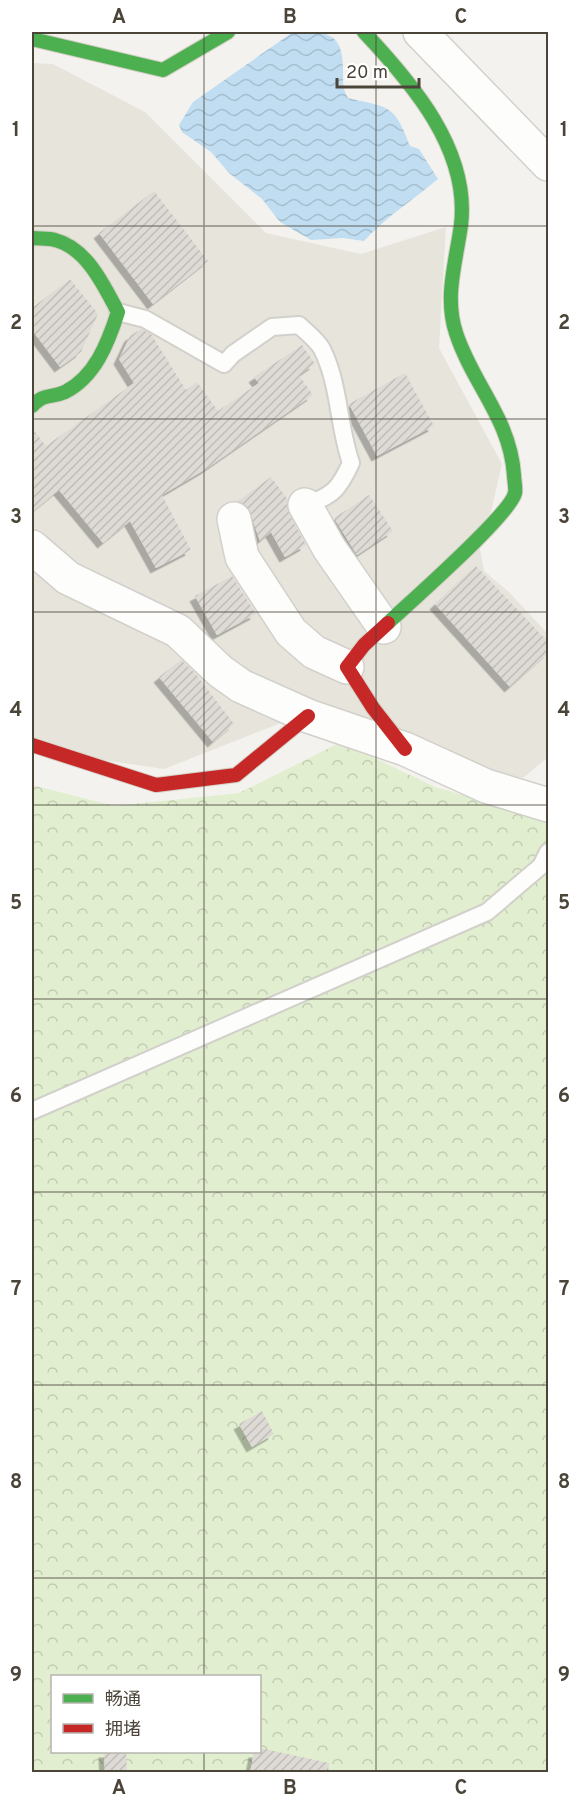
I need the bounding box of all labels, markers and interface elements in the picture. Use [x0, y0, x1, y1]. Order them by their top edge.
text: A [112, 5, 126, 31]
text: B [283, 5, 297, 31]
text: C [455, 5, 467, 31]
scale bar [337, 51, 420, 89]
text: 20 m [346, 62, 388, 85]
text: 1 [12, 118, 20, 144]
text: 1 [560, 118, 568, 144]
text: 2 [10, 311, 22, 337]
text: 2 [558, 311, 570, 337]
text: 3 [10, 505, 22, 531]
text: 3 [558, 505, 570, 531]
text: 4 [10, 698, 22, 724]
text: 4 [558, 698, 570, 724]
text: 5 [10, 891, 22, 917]
text: 5 [558, 891, 570, 917]
text: 6 [10, 1084, 22, 1110]
text: 6 [558, 1084, 570, 1110]
text: 7 [11, 1277, 21, 1303]
text: 7 [559, 1277, 569, 1303]
text: 8 [10, 1470, 22, 1496]
text: 8 [558, 1470, 570, 1496]
text: 9 [10, 1663, 22, 1689]
text: 9 [558, 1663, 570, 1689]
legend [51, 1675, 261, 1753]
text: 畅通 [105, 1689, 141, 1712]
text: 拥堵 [105, 1719, 141, 1742]
text: A [112, 1776, 126, 1802]
text: B [283, 1776, 297, 1802]
text: C [455, 1776, 467, 1802]

